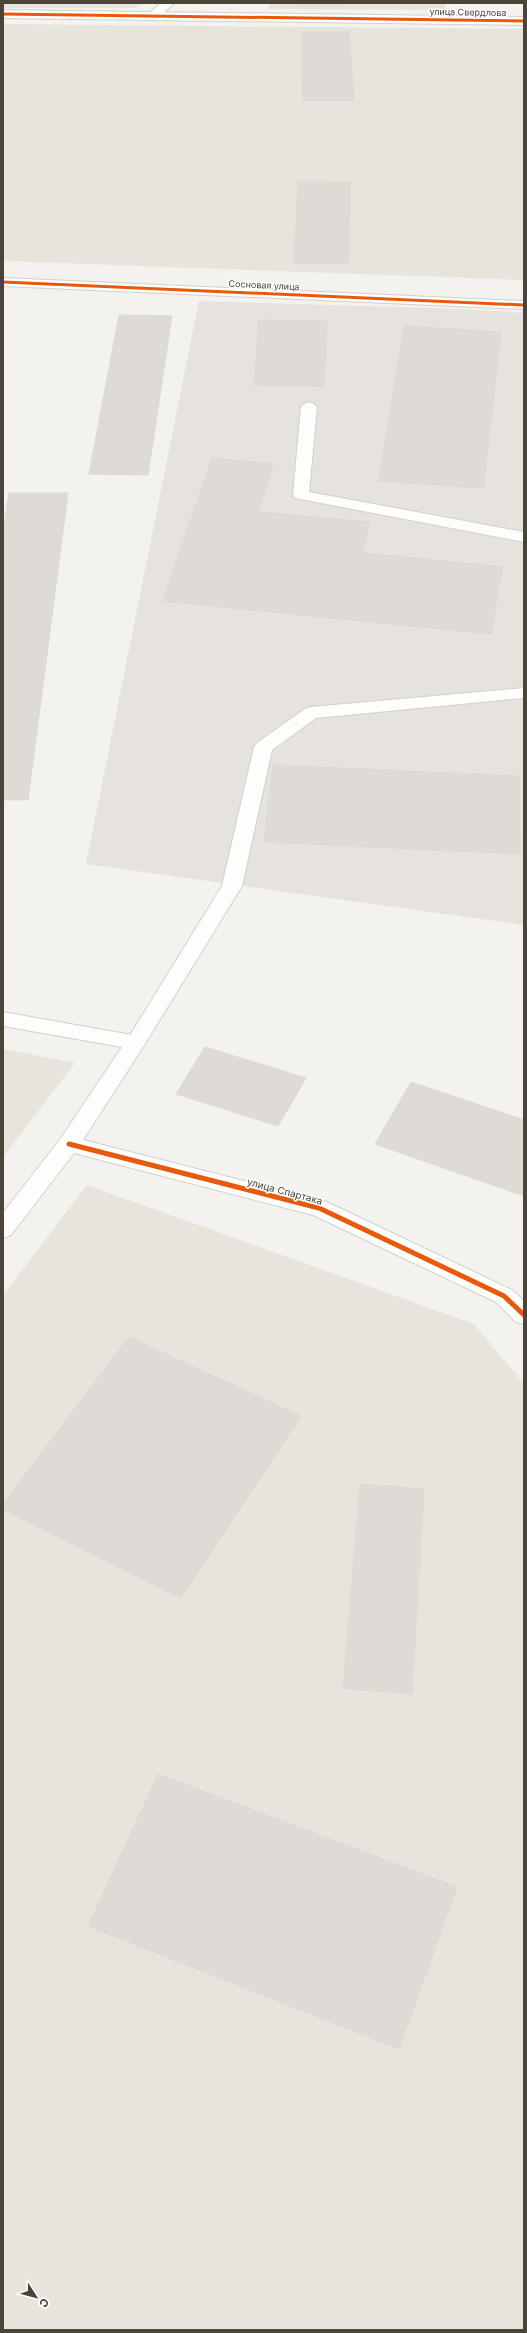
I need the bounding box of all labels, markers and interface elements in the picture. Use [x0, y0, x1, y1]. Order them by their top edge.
street label: улица Свердлова [429, 6, 507, 18]
street label: Сосновая улица [228, 278, 300, 292]
street label: улица Спартака [246, 1175, 324, 1207]
north arrow [16, 2277, 56, 2317]
text: С [36, 2295, 52, 2310]

